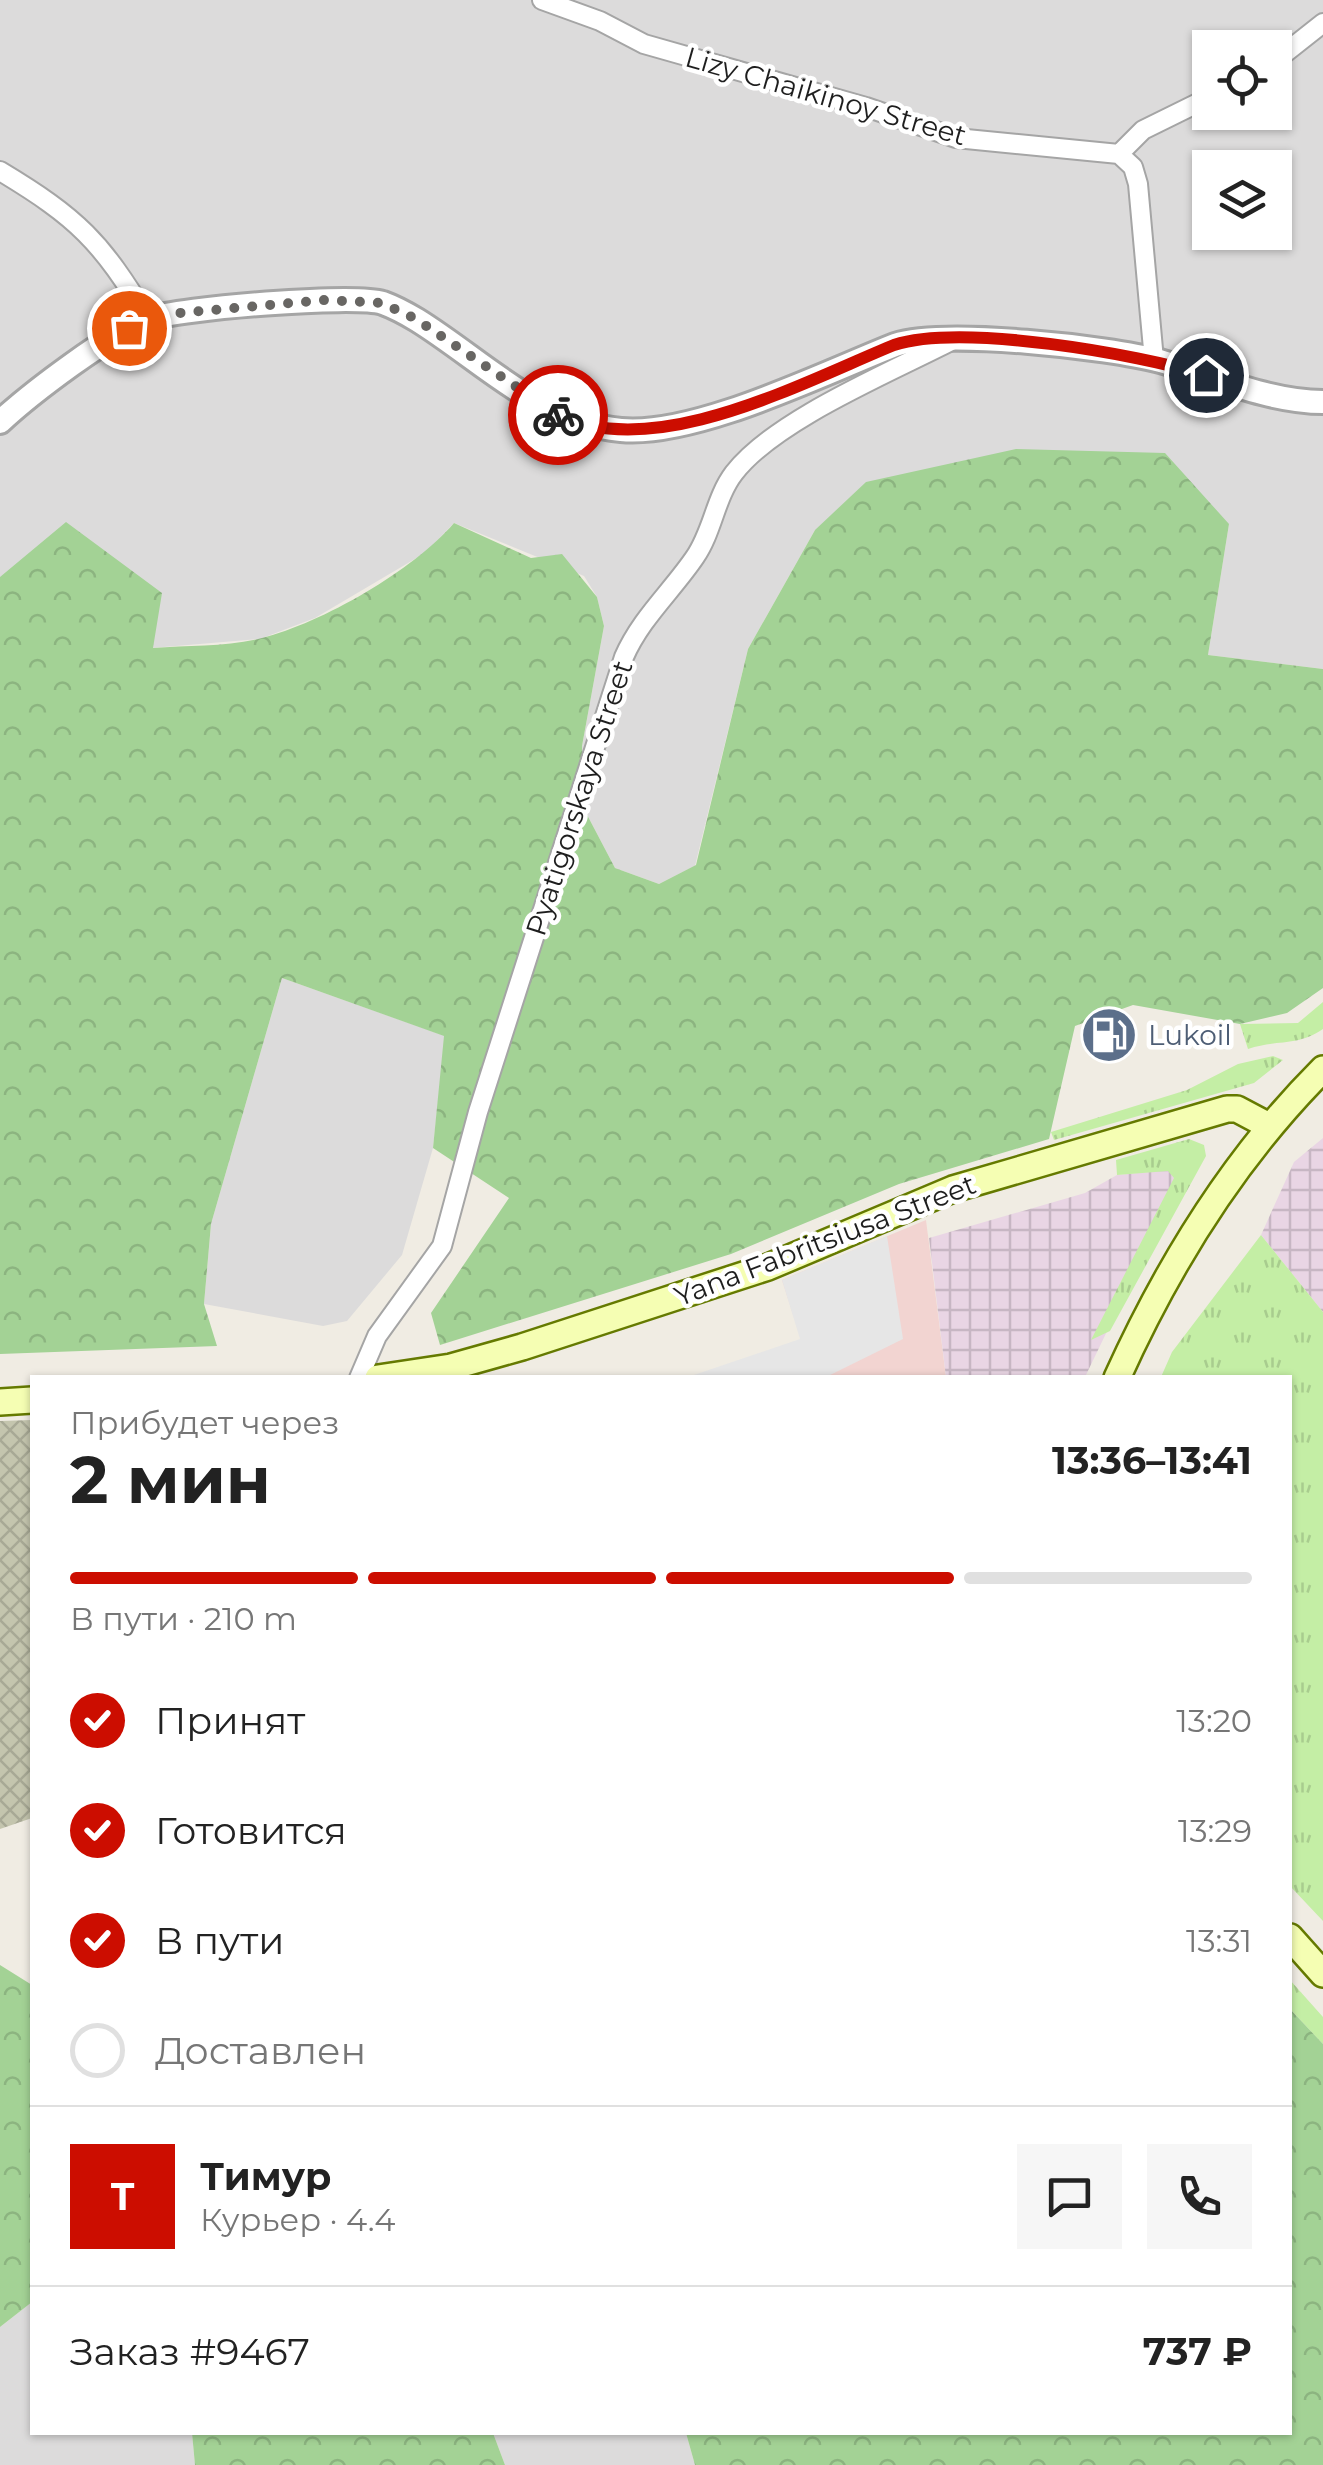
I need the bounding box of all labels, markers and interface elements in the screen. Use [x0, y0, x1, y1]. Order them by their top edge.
map controls [1192, 30, 1292, 250]
button: locate [1192, 30, 1292, 130]
street label: Lizy Chaikinoy Street [682, 40, 970, 152]
button: layers [1192, 150, 1292, 250]
pin [87, 286, 172, 371]
icon: bag [102, 301, 157, 356]
pin [1164, 333, 1249, 418]
icon: home [1179, 348, 1234, 403]
courier [508, 365, 608, 465]
icon: bike [531, 388, 586, 443]
street label: Pyatigorskaya Street [518, 656, 640, 940]
fuel station icon: Lukoil [1079, 1005, 1139, 1065]
place label: Lukoil [1148, 1018, 1232, 1052]
street label: Yana Fabritsiusa Street [670, 1167, 980, 1313]
text: Прибудет через [70, 1403, 339, 1442]
text: 13:36–13:41 [1052, 1437, 1252, 1484]
text: 2 мин [70, 1440, 271, 1519]
text: В пути · 210 m [70, 1599, 297, 1638]
icon: check [70, 1693, 125, 1748]
text: Принят [155, 1697, 305, 1744]
text: 13:20 [1176, 1701, 1252, 1740]
icon: check [70, 1803, 125, 1858]
text: Готовится [155, 1807, 347, 1854]
text: 13:29 [1178, 1811, 1252, 1850]
icon: check [70, 1913, 125, 1968]
text: В пути [155, 1917, 284, 1964]
text: 13:31 [1186, 1921, 1252, 1960]
text: Доставлен [155, 2027, 366, 2074]
button: chat [1017, 2144, 1122, 2249]
button: phone [1147, 2144, 1252, 2249]
text: Тимур [200, 2153, 331, 2200]
text: Т [110, 2173, 135, 2220]
text: Курьер · 4.4 [200, 2200, 395, 2239]
text: Заказ #9467 [70, 2328, 310, 2375]
text: 737 ₽ [1143, 2328, 1252, 2375]

